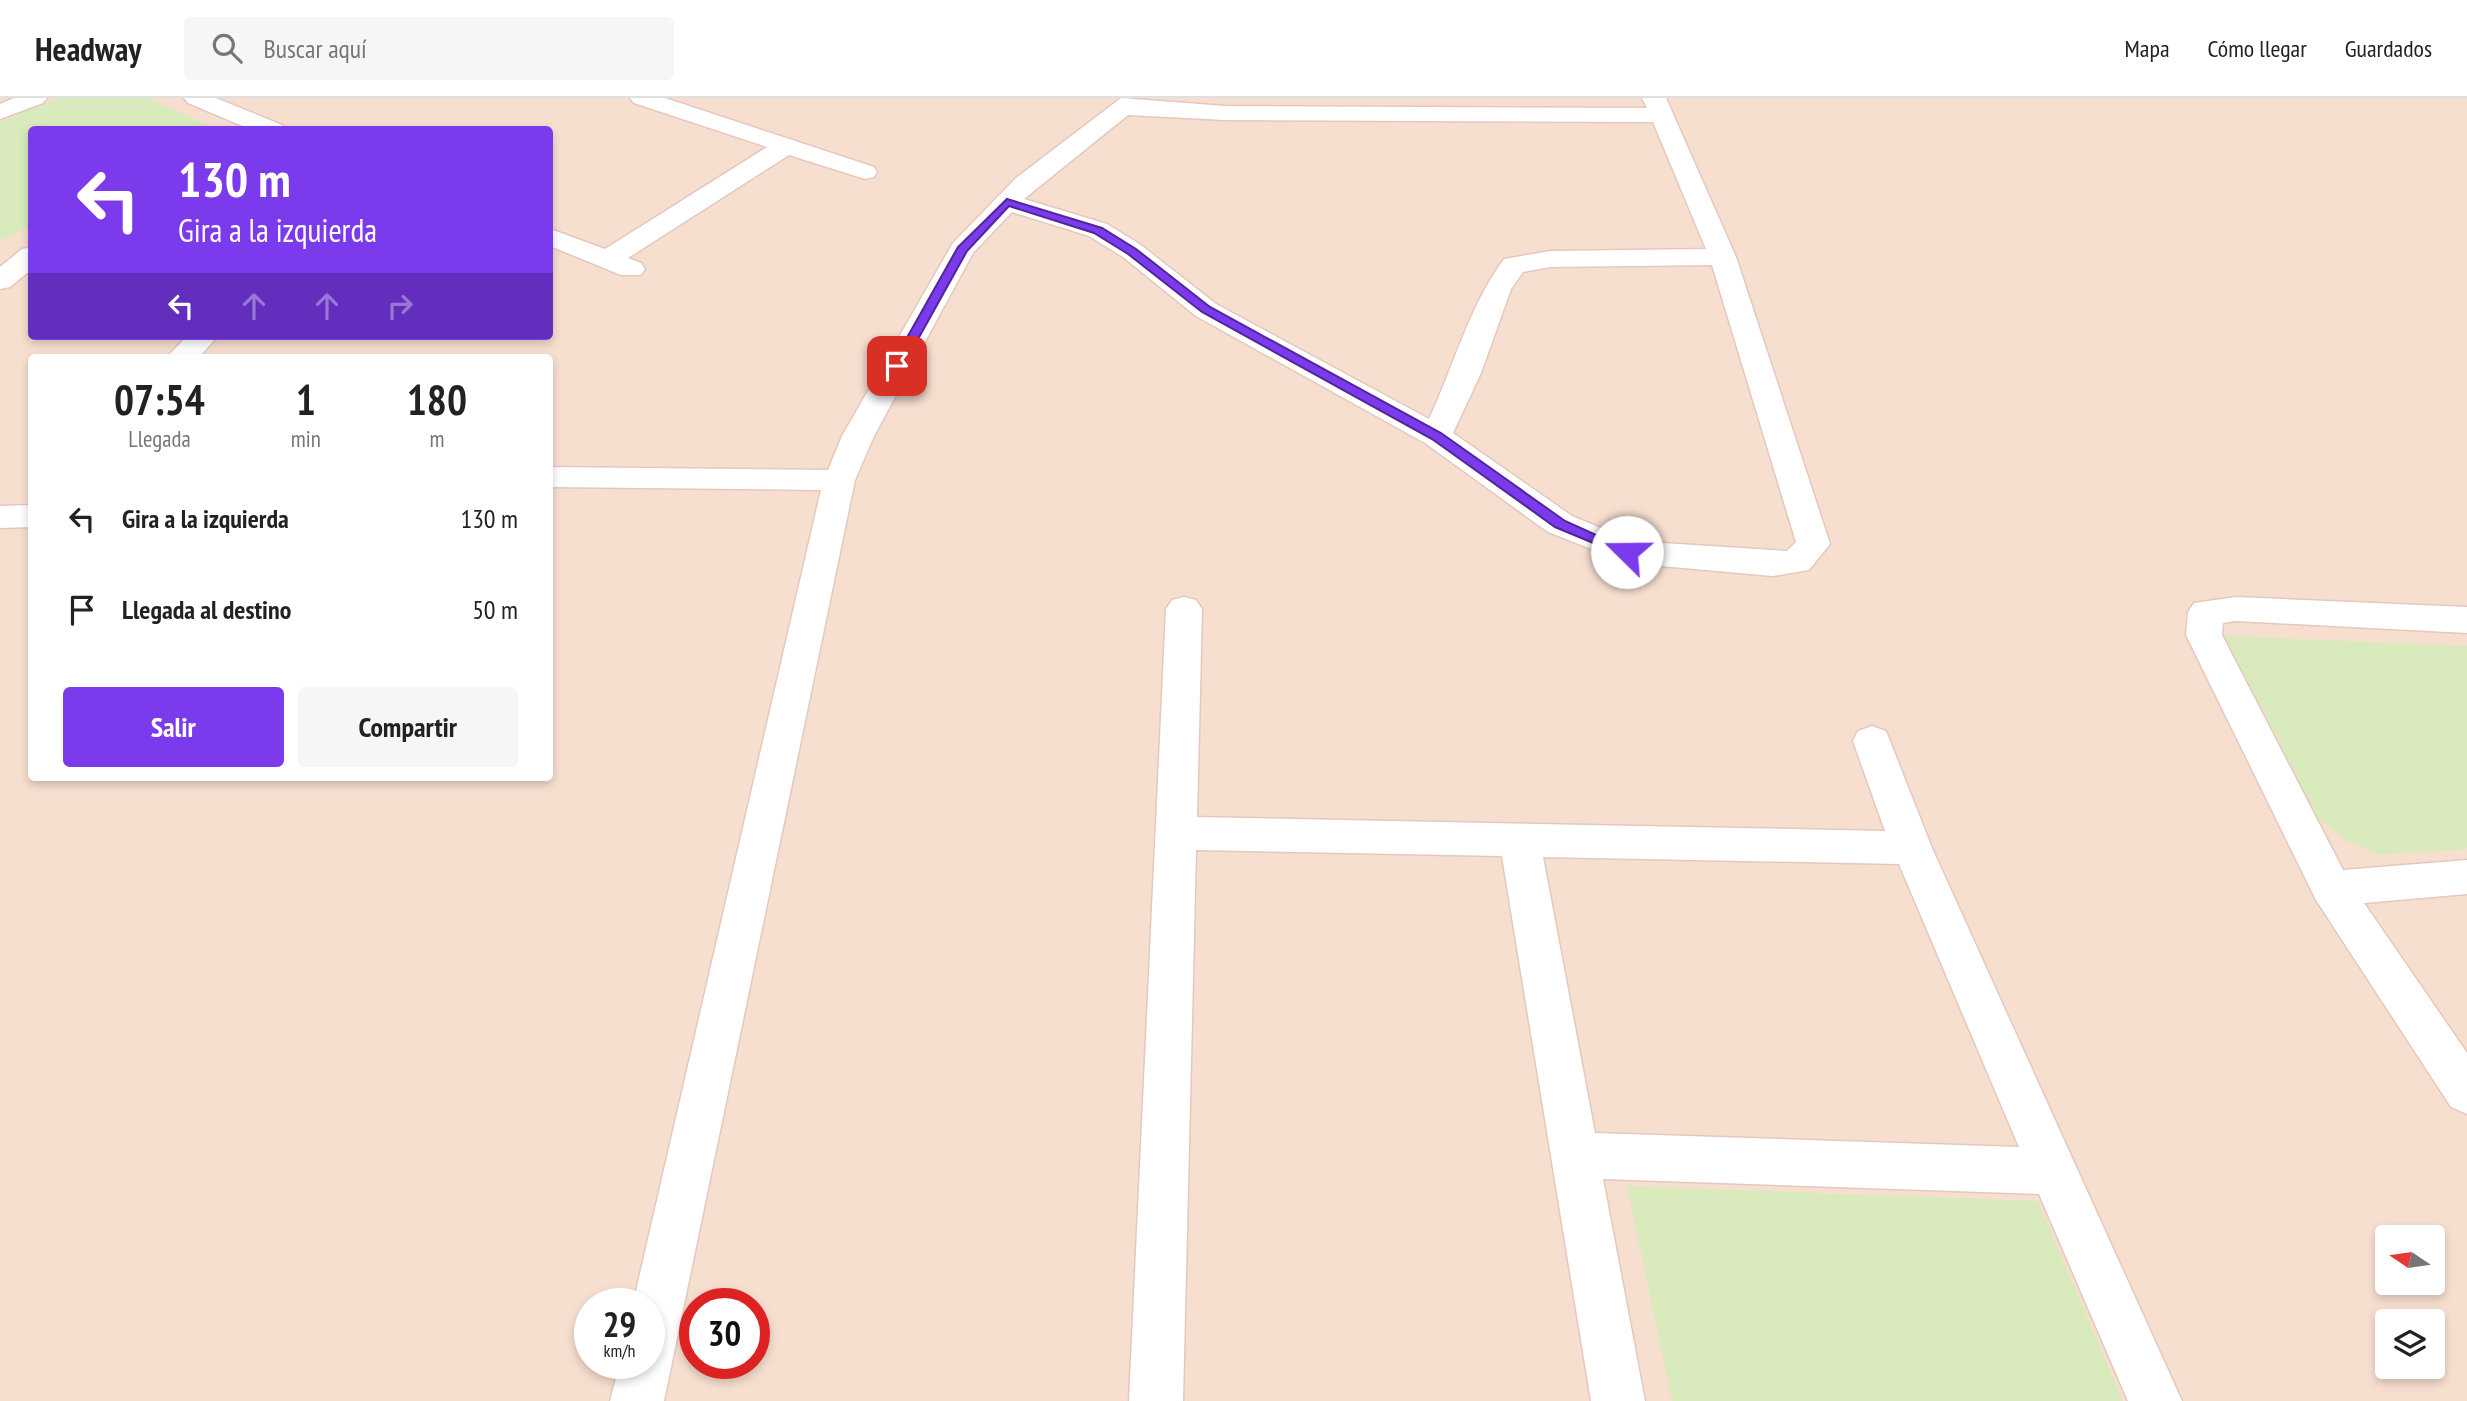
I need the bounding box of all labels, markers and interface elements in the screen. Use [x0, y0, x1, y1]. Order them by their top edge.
search box [184, 17, 674, 80]
text: Headway [35, 27, 142, 70]
icon: search [208, 29, 246, 67]
text: Buscar aquí [264, 32, 367, 65]
text: Mapa [2125, 33, 2170, 64]
text: Cómo llegar [2208, 33, 2307, 64]
text: Guardados [2345, 33, 2432, 64]
text: 130 m [178, 147, 291, 211]
icon: left [63, 154, 154, 245]
text: Gira a la izquierda [178, 209, 377, 251]
icon: left [162, 287, 200, 325]
icon: ahead [235, 287, 273, 325]
icon: ahead [308, 287, 346, 325]
icon: right [381, 287, 419, 325]
pin [867, 336, 927, 396]
icon: arrive [878, 347, 916, 385]
text: 07:54 [114, 372, 205, 427]
text: 1 [296, 372, 316, 427]
text: 180 [407, 372, 467, 427]
text: Llegada [128, 424, 191, 453]
text: min [291, 424, 321, 453]
text: m [429, 424, 444, 453]
icon: left [63, 500, 101, 538]
text: Gira a la izquierda [122, 502, 289, 535]
text: 130 m [460, 502, 518, 535]
position arrow [1590, 515, 1664, 589]
icon: arrive [63, 591, 101, 629]
text: Llegada al destino [122, 593, 291, 626]
text: 50 m [472, 593, 518, 626]
button: Salir [63, 687, 284, 767]
button: Compartir [298, 687, 518, 767]
north arrow [2375, 1225, 2445, 1295]
map controls [2375, 1225, 2445, 1379]
speed limit sign: 30 [679, 1288, 770, 1379]
text: 29 [603, 1301, 636, 1347]
button: layers [2375, 1309, 2445, 1379]
text: km/h [604, 1339, 635, 1362]

